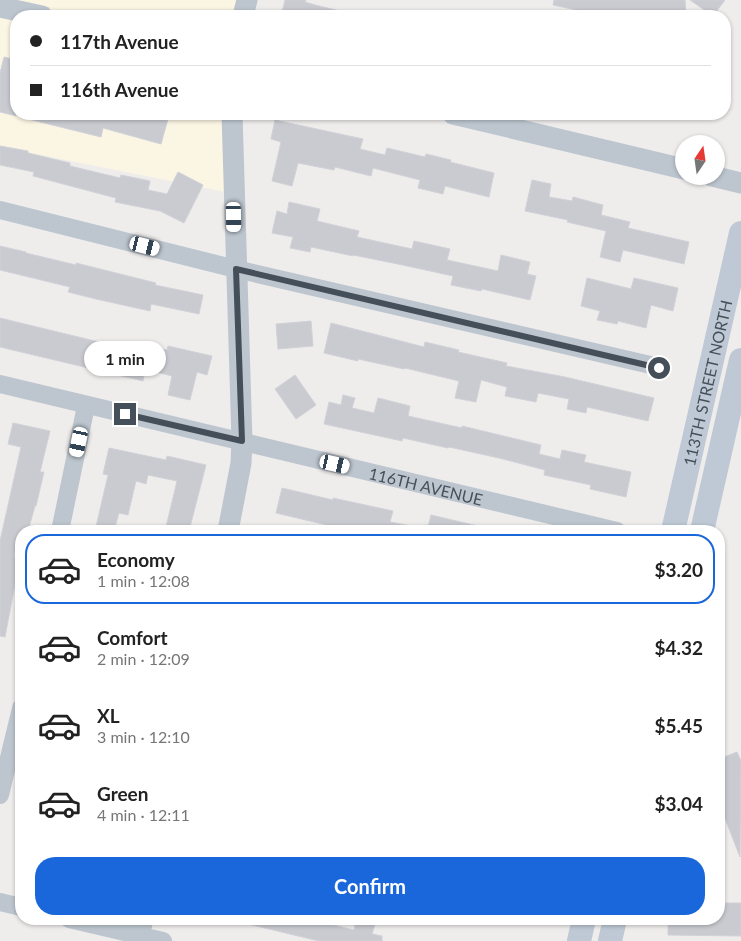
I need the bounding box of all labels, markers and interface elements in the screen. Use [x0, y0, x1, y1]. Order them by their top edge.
text: 117th Avenue [60, 30, 179, 53]
text: 116th Avenue [60, 78, 179, 101]
north arrow [675, 135, 725, 185]
map controls [675, 135, 725, 185]
car [226, 202, 241, 232]
car [128, 235, 161, 257]
street label: 113TH STREET NORTH [679, 298, 735, 468]
callout: 1 min [84, 342, 166, 376]
text: 1 min [105, 349, 145, 368]
route start [648, 357, 670, 379]
route end [114, 403, 136, 425]
car [68, 426, 89, 458]
car [318, 453, 351, 475]
street label: 116TH AVENUE [367, 463, 485, 508]
icon: car [37, 547, 82, 592]
text: Economy [97, 548, 175, 571]
text: $3.20 [654, 558, 703, 581]
text: 1 min · 12:08 [97, 571, 190, 590]
icon: car [37, 625, 82, 670]
text: Comfort [97, 626, 168, 649]
text: $4.32 [654, 636, 703, 659]
text: 2 min · 12:09 [97, 649, 190, 668]
icon: car [37, 703, 82, 748]
text: XL [97, 704, 120, 727]
text: $5.45 [654, 714, 703, 737]
text: 3 min · 12:10 [97, 727, 190, 746]
icon: car [37, 781, 82, 826]
text: Green [97, 782, 148, 805]
text: $3.04 [654, 792, 703, 815]
text: 4 min · 12:11 [97, 805, 190, 824]
button: Confirm [35, 857, 705, 915]

